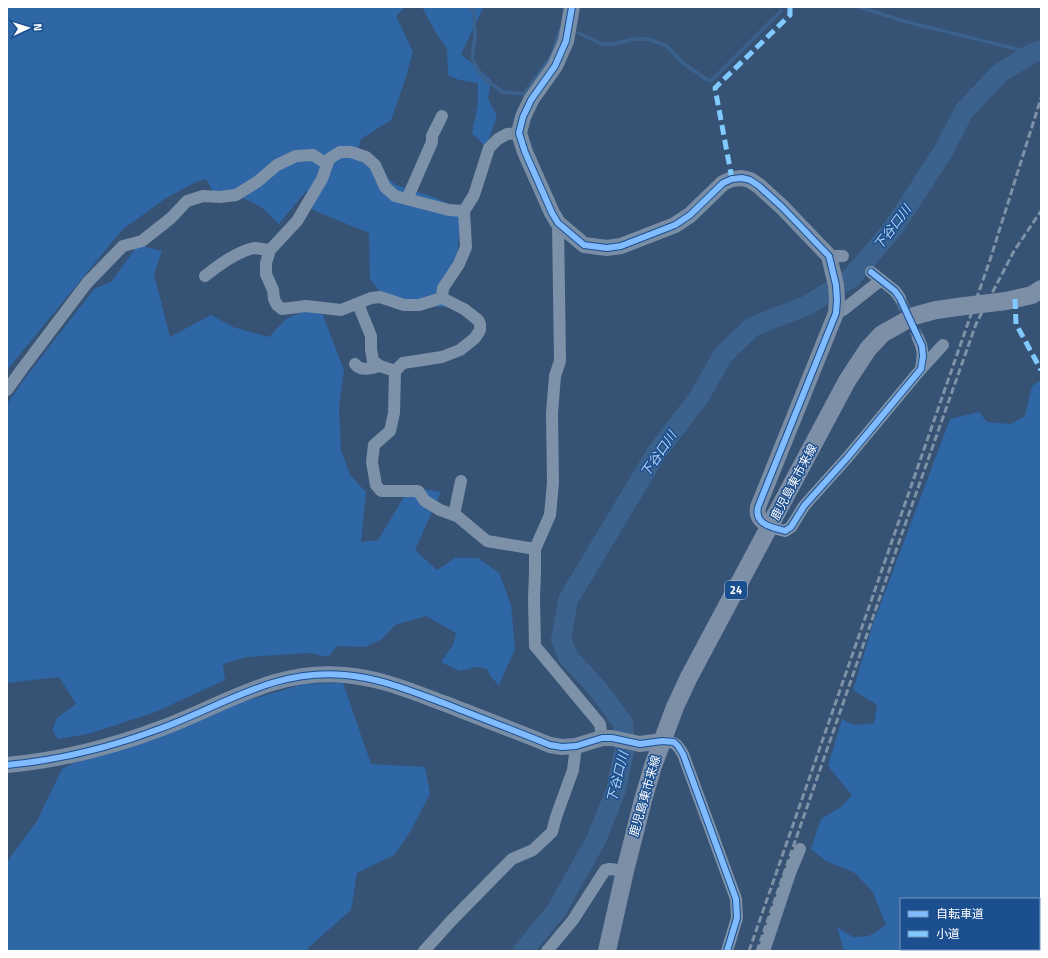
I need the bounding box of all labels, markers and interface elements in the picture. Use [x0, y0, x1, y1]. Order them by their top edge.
north arrow [8, 8, 48, 48]
text: N [30, 23, 46, 32]
water label: 下谷口川 [868, 199, 917, 254]
water label: 下谷口川 [635, 425, 682, 481]
street label: 鹿児島東市来線 [765, 440, 822, 523]
road number: 24 [725, 581, 747, 599]
water label: 下谷口川 [601, 747, 633, 805]
street label: 鹿児島東市来線 [624, 753, 665, 839]
legend [900, 898, 1040, 950]
text: 自転車道 [936, 904, 984, 923]
text: 小道 [936, 924, 960, 943]

